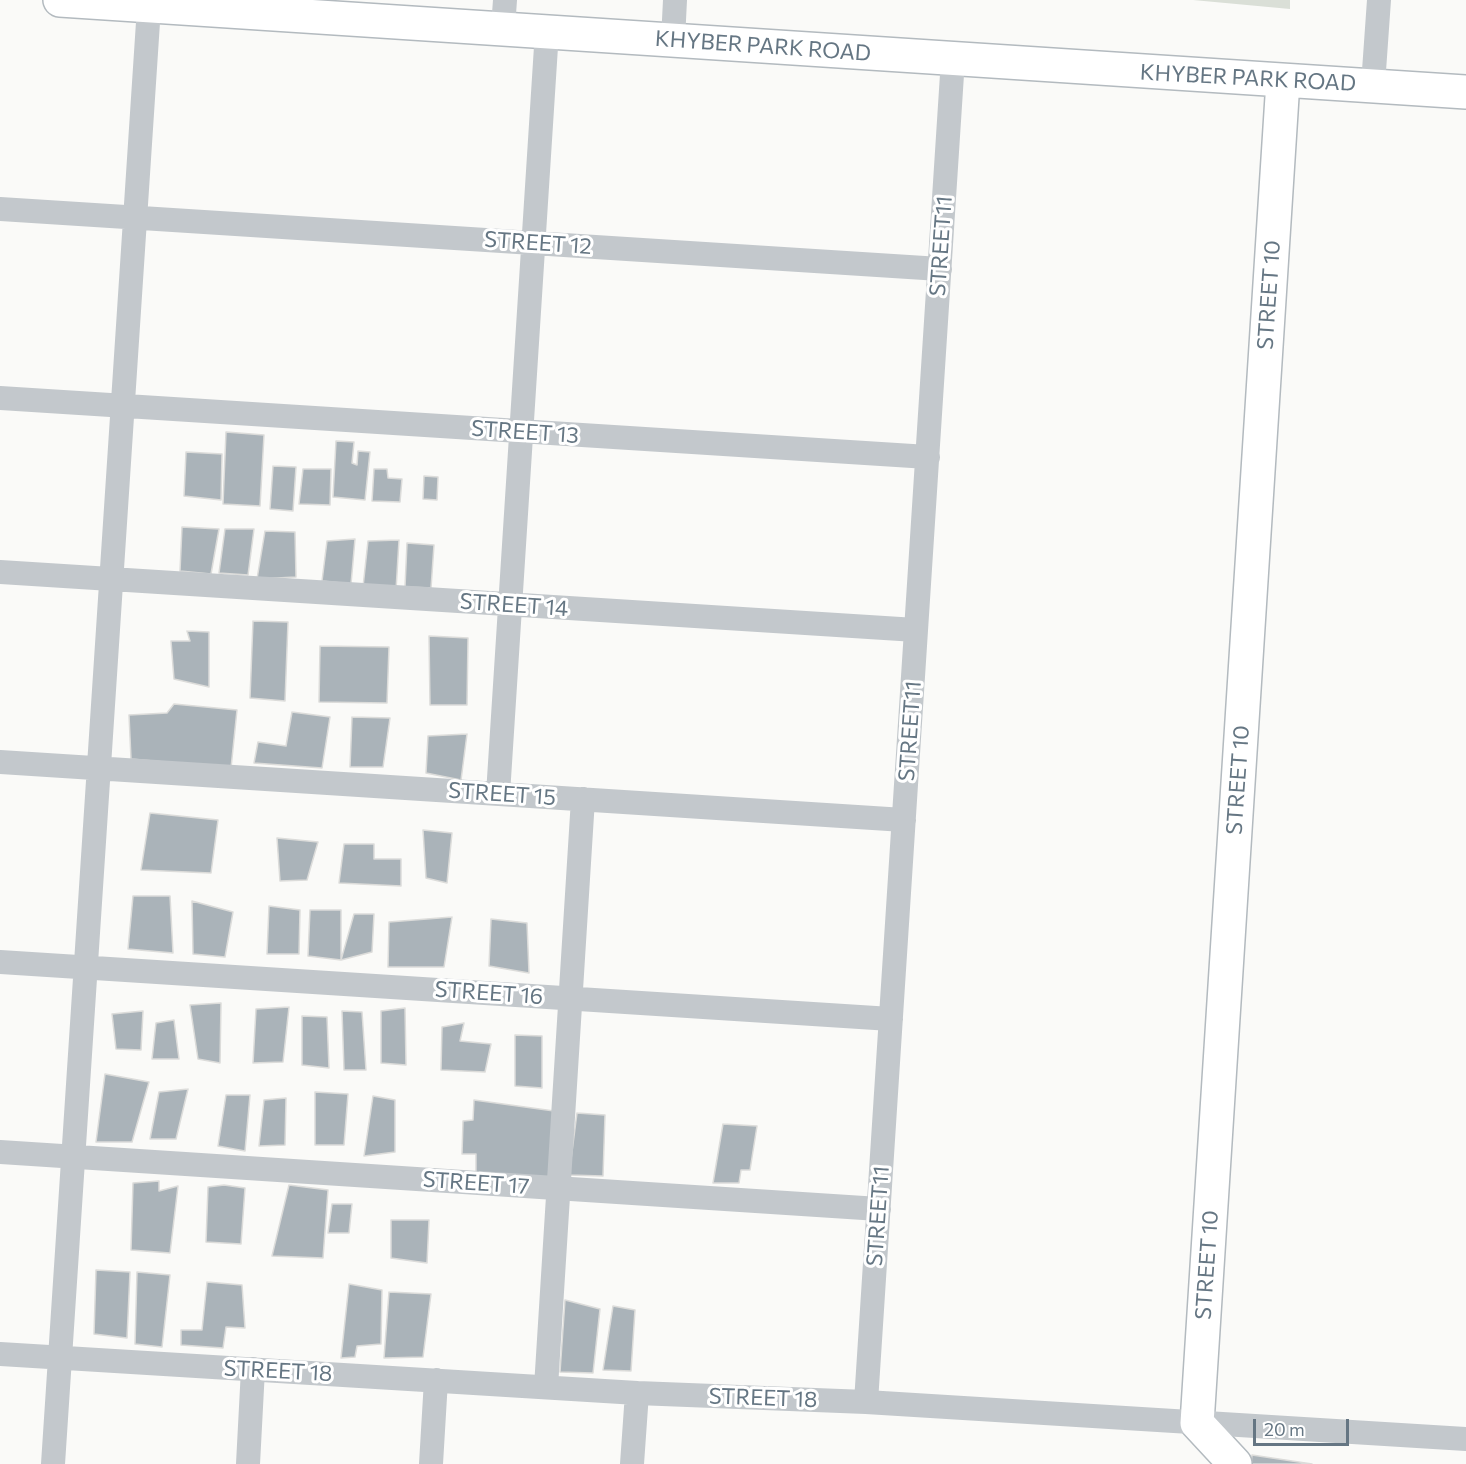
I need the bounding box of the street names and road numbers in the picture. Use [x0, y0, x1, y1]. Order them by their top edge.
street label: KHYBER PARK ROAD [654, 25, 872, 67]
street label: KHYBER PARK ROAD [1139, 59, 1357, 97]
street label: STREET11 [924, 195, 958, 297]
street label: STREET 12 [483, 226, 593, 260]
street label: STREET 10 [1252, 239, 1286, 351]
street label: STREET 13 [470, 415, 580, 449]
street label: STREET 14 [459, 588, 569, 622]
street label: STREET11 [893, 680, 927, 782]
street label: STREET 10 [1221, 724, 1255, 836]
street label: STREET 15 [447, 777, 557, 811]
street label: STREET 16 [434, 976, 544, 1010]
street label: STREET11 [861, 1165, 895, 1267]
street label: STREET 17 [422, 1166, 530, 1200]
street label: STREET 10 [1190, 1209, 1224, 1321]
street label: STREET 18 [223, 1355, 333, 1387]
street label: STREET 18 [708, 1383, 818, 1413]

